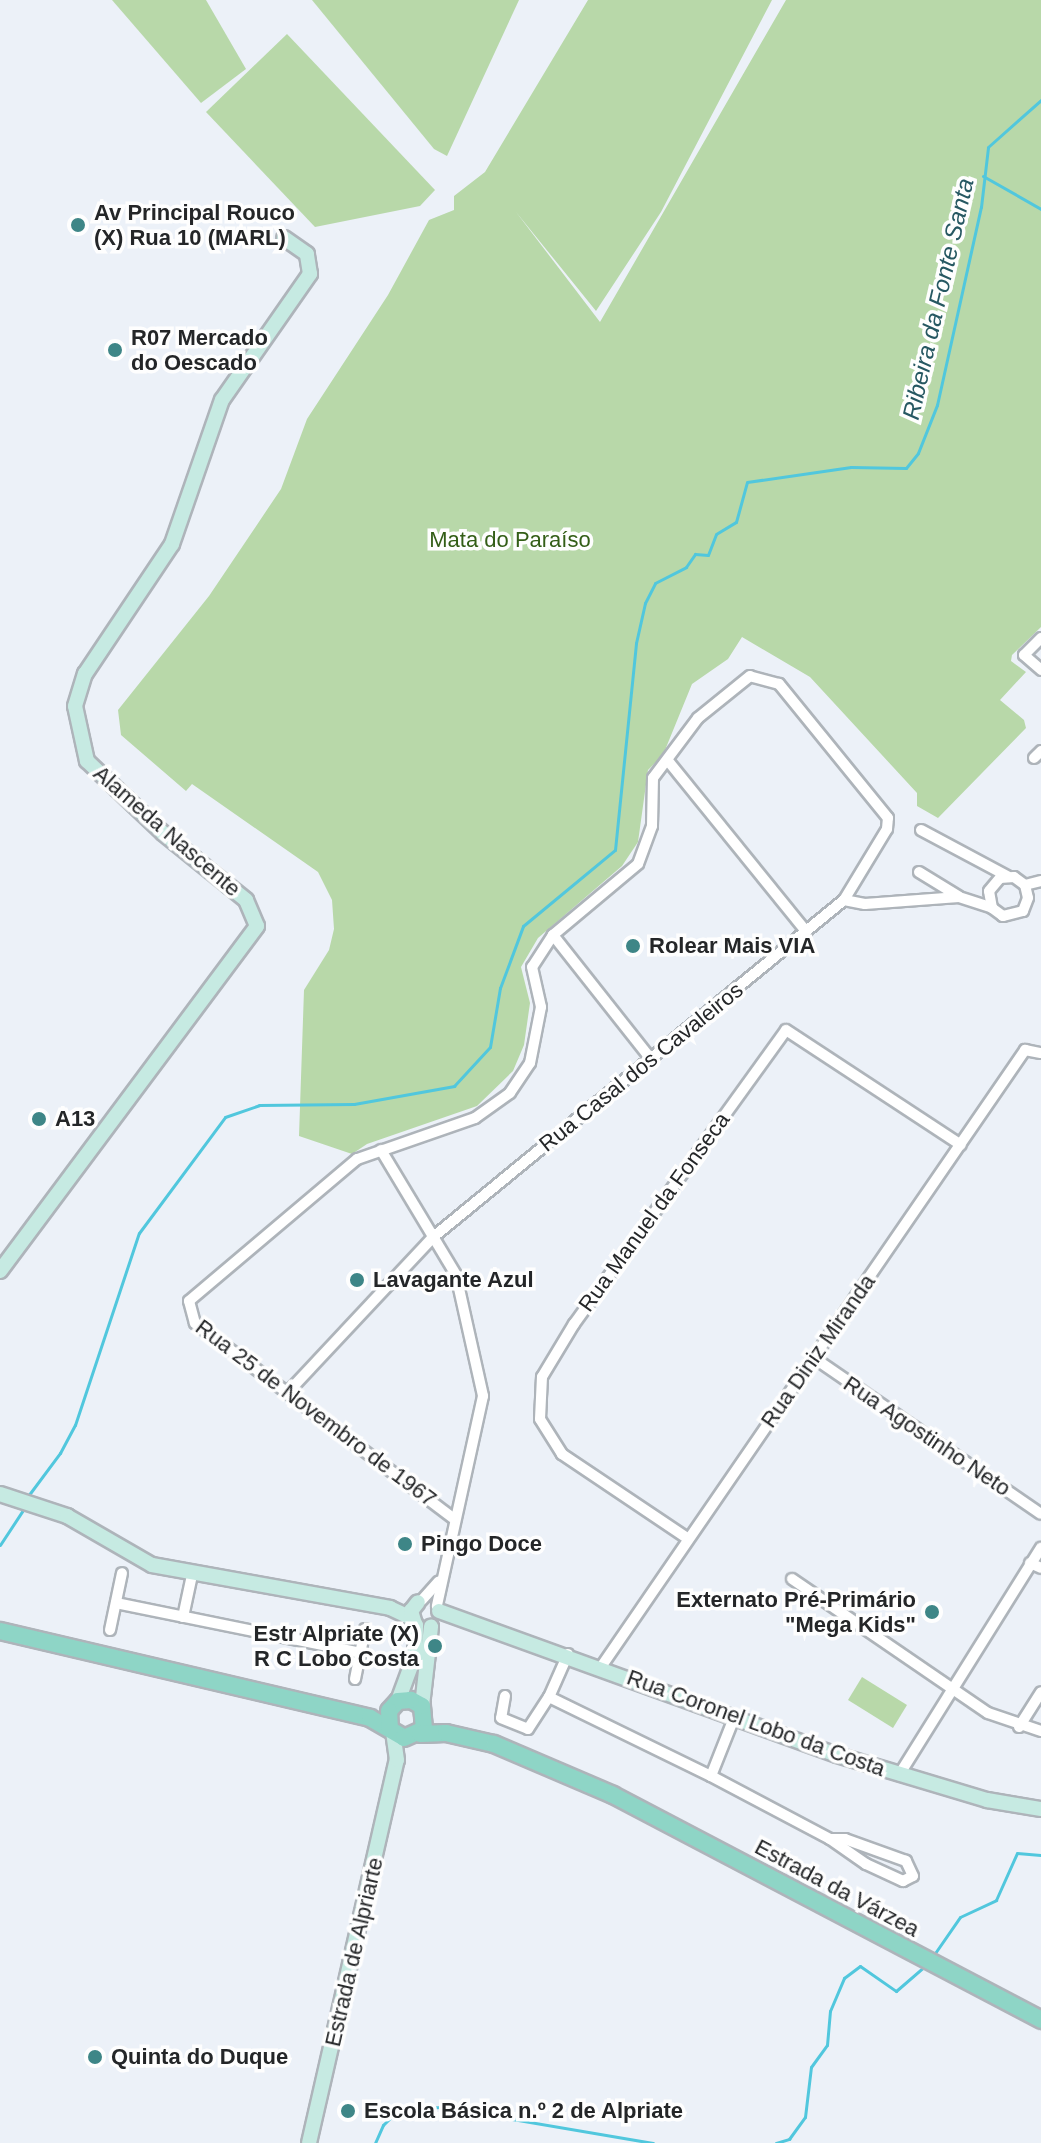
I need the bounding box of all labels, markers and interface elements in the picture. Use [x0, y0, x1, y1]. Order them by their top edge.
water label: Ribeira da Fonte Santa [896, 176, 980, 422]
place label: Av Principal Rouco (X) Rua 10 (MARL) [94, 199, 295, 250]
marker: Av Principal Rouco (X) Rua 10 (MARL) [69, 216, 87, 234]
place label: R07 Mercado do Oescado [131, 324, 268, 376]
marker: R07 Mercado do Oescado [106, 341, 124, 359]
park label: Mata do Paraíso [429, 527, 591, 553]
street label: Alameda Nascente [88, 760, 246, 902]
place label: Rolear Mais VIA [649, 933, 815, 959]
marker: Rolear Mais VIA [624, 937, 642, 955]
street label: Rua Casal dos Cavaleiros [534, 977, 748, 1157]
place label: A13 [55, 1106, 95, 1132]
street label: Rua Manuel da Fonseca [573, 1107, 735, 1317]
marker: A13 [30, 1110, 48, 1128]
place label: Lavagante Azul [373, 1267, 534, 1293]
street label: Rua Diniz Miranda [755, 1269, 881, 1433]
marker: Lavagante Azul [348, 1271, 366, 1289]
street label: Rua 25 de Novembro de 1967 [190, 1314, 442, 1512]
street label: Rua Agostinho Neto [838, 1370, 1016, 1502]
place label: Pingo Doce [421, 1531, 542, 1557]
marker: Pingo Doce [396, 1535, 414, 1553]
place label: Externato Pré-Primário "Mega Kids" [676, 1586, 916, 1638]
marker: Externato Pré-Primário "Mega Kids" [923, 1603, 941, 1621]
place label: Estr Alpriate (X) R C Lobo Costa [253, 1620, 419, 1672]
marker: Estr Alpriate (X) R C Lobo Costa [426, 1637, 444, 1655]
street label: Rua Coronel Lobo da Costa [623, 1664, 889, 1782]
street label: Estrada da Várzea [750, 1834, 924, 1942]
street label: Estrada de Alpriarte [319, 1854, 389, 2050]
place label: Quinta do Duque [111, 2044, 288, 2070]
marker: Quinta do Duque [86, 2048, 104, 2066]
place label: Escola Básica n.º 2 de Alpriate [364, 2098, 684, 2124]
marker: Escola Básica n.º 2 de Alpriate [339, 2102, 357, 2120]

